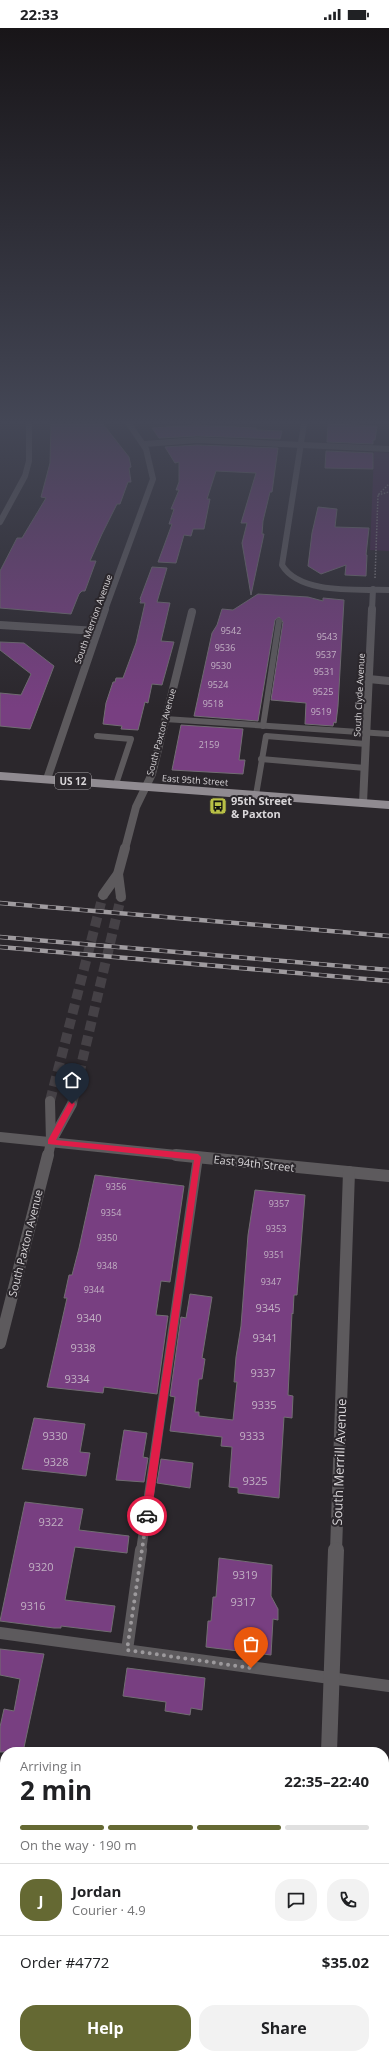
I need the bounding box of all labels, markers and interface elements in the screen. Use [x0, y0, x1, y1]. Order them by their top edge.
text: 22:33 [20, 4, 59, 24]
street label: South Merrion Avenue [71, 572, 115, 666]
house number: 9542 [221, 624, 241, 637]
house number: 9543 [317, 630, 337, 643]
house number: 9536 [215, 641, 235, 654]
house number: 9537 [316, 648, 336, 661]
street label: South Clyde Avenue [350, 653, 368, 737]
house number: 9530 [211, 659, 231, 672]
house number: 9531 [314, 665, 334, 678]
house number: 9524 [208, 678, 228, 691]
house number: 9525 [313, 685, 333, 698]
street label: South Paxton Avenue [143, 687, 179, 777]
house number: 9518 [203, 697, 223, 710]
house number: 9519 [311, 705, 331, 718]
house number: 2159 [199, 738, 219, 751]
street label: East 95th Street [161, 771, 229, 789]
road number: US 12 [55, 773, 91, 789]
place label: 95th Street & Paxton [231, 793, 292, 821]
bus stop icon: 95th Street & Paxton [208, 796, 228, 816]
pin [55, 1063, 89, 1104]
icon: home [61, 1069, 83, 1091]
street label: East 94th Street [213, 1151, 295, 1175]
house number: 9356 [106, 1180, 126, 1193]
street label: South Paxton Avenue [4, 1188, 46, 1298]
house number: 9357 [269, 1197, 289, 1210]
house number: 9354 [101, 1206, 121, 1219]
house number: 9353 [266, 1222, 286, 1235]
house number: 9350 [97, 1231, 117, 1244]
house number: 9351 [264, 1248, 284, 1261]
house number: 9348 [97, 1259, 117, 1272]
house number: 9347 [261, 1275, 281, 1288]
house number: 9344 [84, 1283, 104, 1296]
house number: 9345 [255, 1300, 281, 1315]
house number: 9340 [76, 1310, 102, 1325]
house number: 9341 [252, 1330, 278, 1345]
house number: 9338 [70, 1340, 96, 1355]
house number: 9337 [250, 1365, 276, 1380]
house number: 9334 [64, 1371, 90, 1386]
house number: 9335 [251, 1397, 277, 1412]
street label: South Merrill Avenue [328, 1398, 350, 1526]
house number: 9330 [42, 1428, 68, 1443]
house number: 9333 [239, 1428, 265, 1443]
house number: 9328 [43, 1454, 69, 1469]
house number: 9325 [242, 1473, 268, 1488]
courier [127, 1496, 167, 1536]
icon: car [136, 1505, 158, 1527]
house number: 9322 [38, 1514, 64, 1529]
house number: 9320 [28, 1559, 54, 1574]
house number: 9319 [232, 1567, 258, 1582]
house number: 9317 [230, 1594, 256, 1609]
house number: 9316 [20, 1598, 46, 1613]
pin [234, 1627, 268, 1668]
icon: bag [240, 1633, 262, 1655]
text: Arriving in [20, 1757, 82, 1775]
text: 22:35–22:40 [284, 1771, 369, 1791]
text: 2 min [20, 1772, 92, 1808]
text: On the way · 190 m [20, 1836, 136, 1854]
button: chat [275, 1879, 317, 1921]
button: phone [327, 1879, 369, 1921]
text: Jordan [72, 1881, 121, 1901]
text: J [39, 1890, 43, 1910]
text: Courier · 4.9 [72, 1901, 146, 1919]
text: Order #4772 [20, 1952, 109, 1972]
text: $35.02 [322, 1952, 369, 1972]
button: Help [20, 2005, 191, 2051]
button: Share [199, 2005, 369, 2051]

